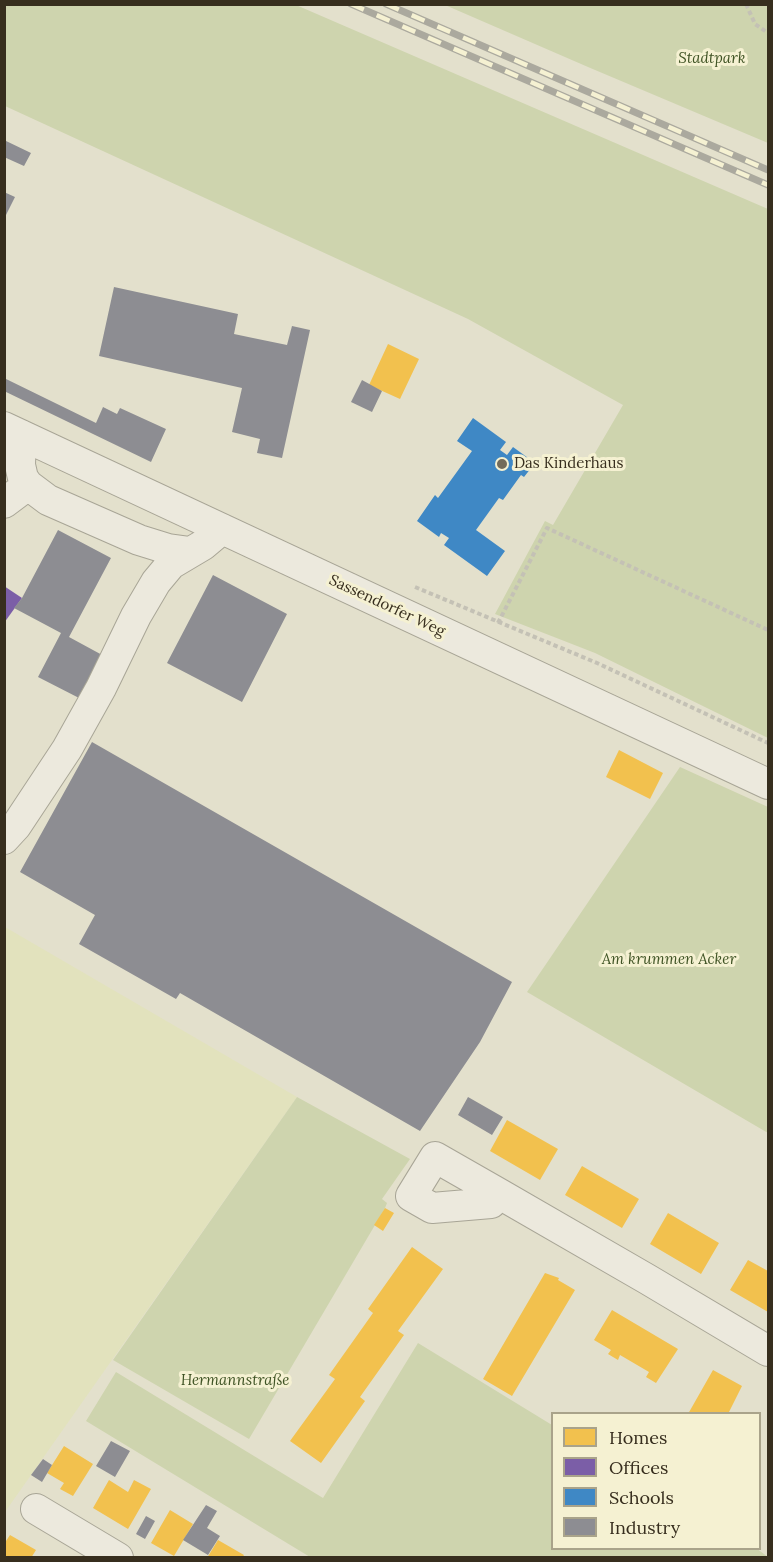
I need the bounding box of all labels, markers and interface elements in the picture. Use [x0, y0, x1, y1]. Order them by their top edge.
park label: Stadtpark [678, 50, 746, 68]
place label: Das Kinderhaus [514, 455, 623, 473]
marker: Das Kinderhaus [495, 457, 509, 471]
street label: Sassendorfer Weg [326, 571, 448, 641]
park label: Am krummen Acker [602, 951, 736, 969]
park label: Hermannstraße [181, 1372, 289, 1390]
legend [551, 1412, 761, 1550]
text: Homes [609, 1426, 667, 1449]
text: Offices [609, 1456, 668, 1479]
text: Schools [609, 1486, 674, 1509]
text: Industry [609, 1516, 680, 1539]

